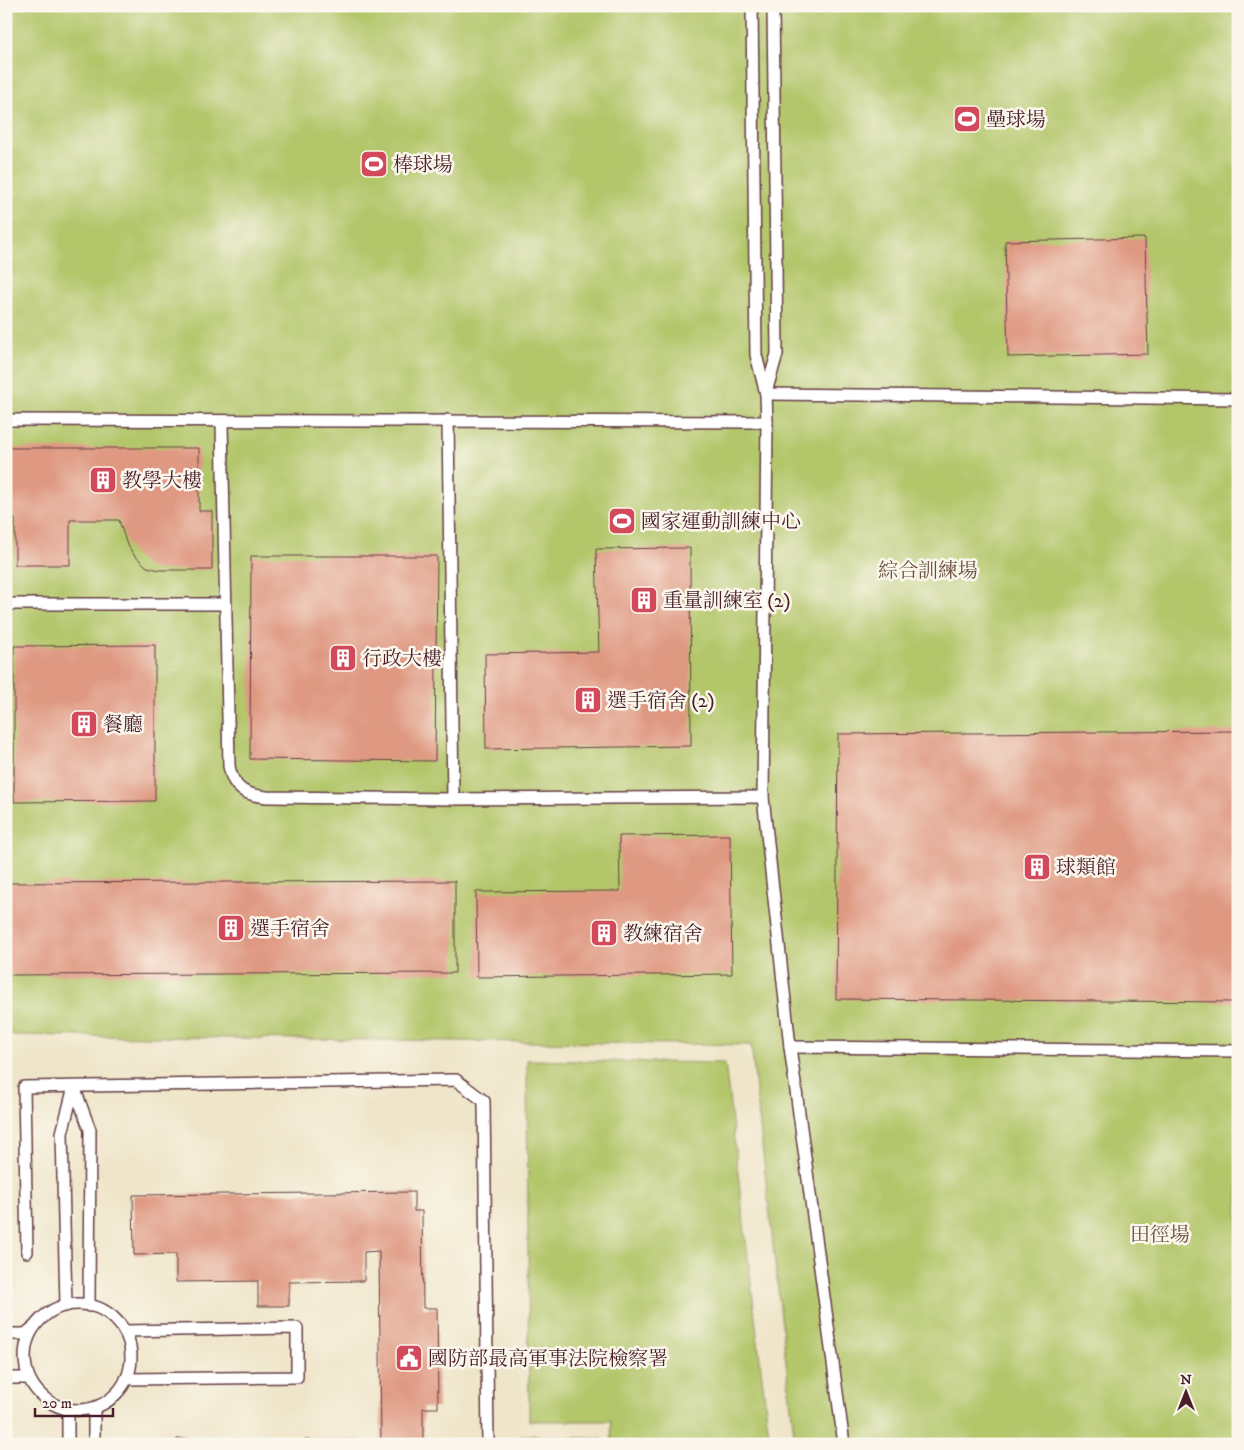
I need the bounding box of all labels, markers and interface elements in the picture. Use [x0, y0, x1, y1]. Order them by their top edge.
sports icon: 壘球場 [952, 104, 982, 134]
place label: 壘球場 [986, 108, 1046, 133]
sports icon: 棒球場 [359, 149, 389, 179]
place label: 棒球場 [393, 153, 453, 178]
building icon: 教學大樓 [88, 465, 118, 495]
place label: 教學大樓 [122, 469, 202, 494]
sports icon: 國家運動訓練中心 [607, 506, 637, 536]
place label: 國家運動訓練中心 [641, 510, 801, 535]
park label: 綜合訓練場 [878, 559, 978, 584]
building icon: 重量訓練室 (2) [629, 585, 659, 615]
place label: 重量訓練室 (2) [663, 589, 790, 614]
building icon: 行政大樓 [328, 643, 358, 673]
place label: 行政大樓 [362, 647, 442, 672]
building icon: 選手宿舍 (2) [573, 685, 603, 715]
place label: 選手宿舍 (2) [607, 689, 714, 714]
building icon: 餐廳 [69, 709, 99, 739]
place label: 餐廳 [103, 713, 143, 738]
building icon: 球類館 [1022, 852, 1052, 882]
place label: 球類館 [1056, 856, 1116, 881]
building icon: 選手宿舍 [216, 913, 246, 943]
place label: 選手宿舍 [250, 917, 330, 942]
building icon: 教練宿舍 [589, 918, 619, 948]
place label: 教練宿舍 [623, 922, 703, 947]
park label: 田徑場 [1130, 1223, 1190, 1248]
public building icon: 國防部最高軍事法院檢察署 [394, 1343, 424, 1373]
place label: 國防部最高軍事法院檢察署 [428, 1347, 668, 1372]
north arrow [1162, 1368, 1212, 1418]
text: N [1180, 1371, 1192, 1389]
scale bar [35, 1385, 112, 1417]
text: 20 m [42, 1394, 72, 1413]

